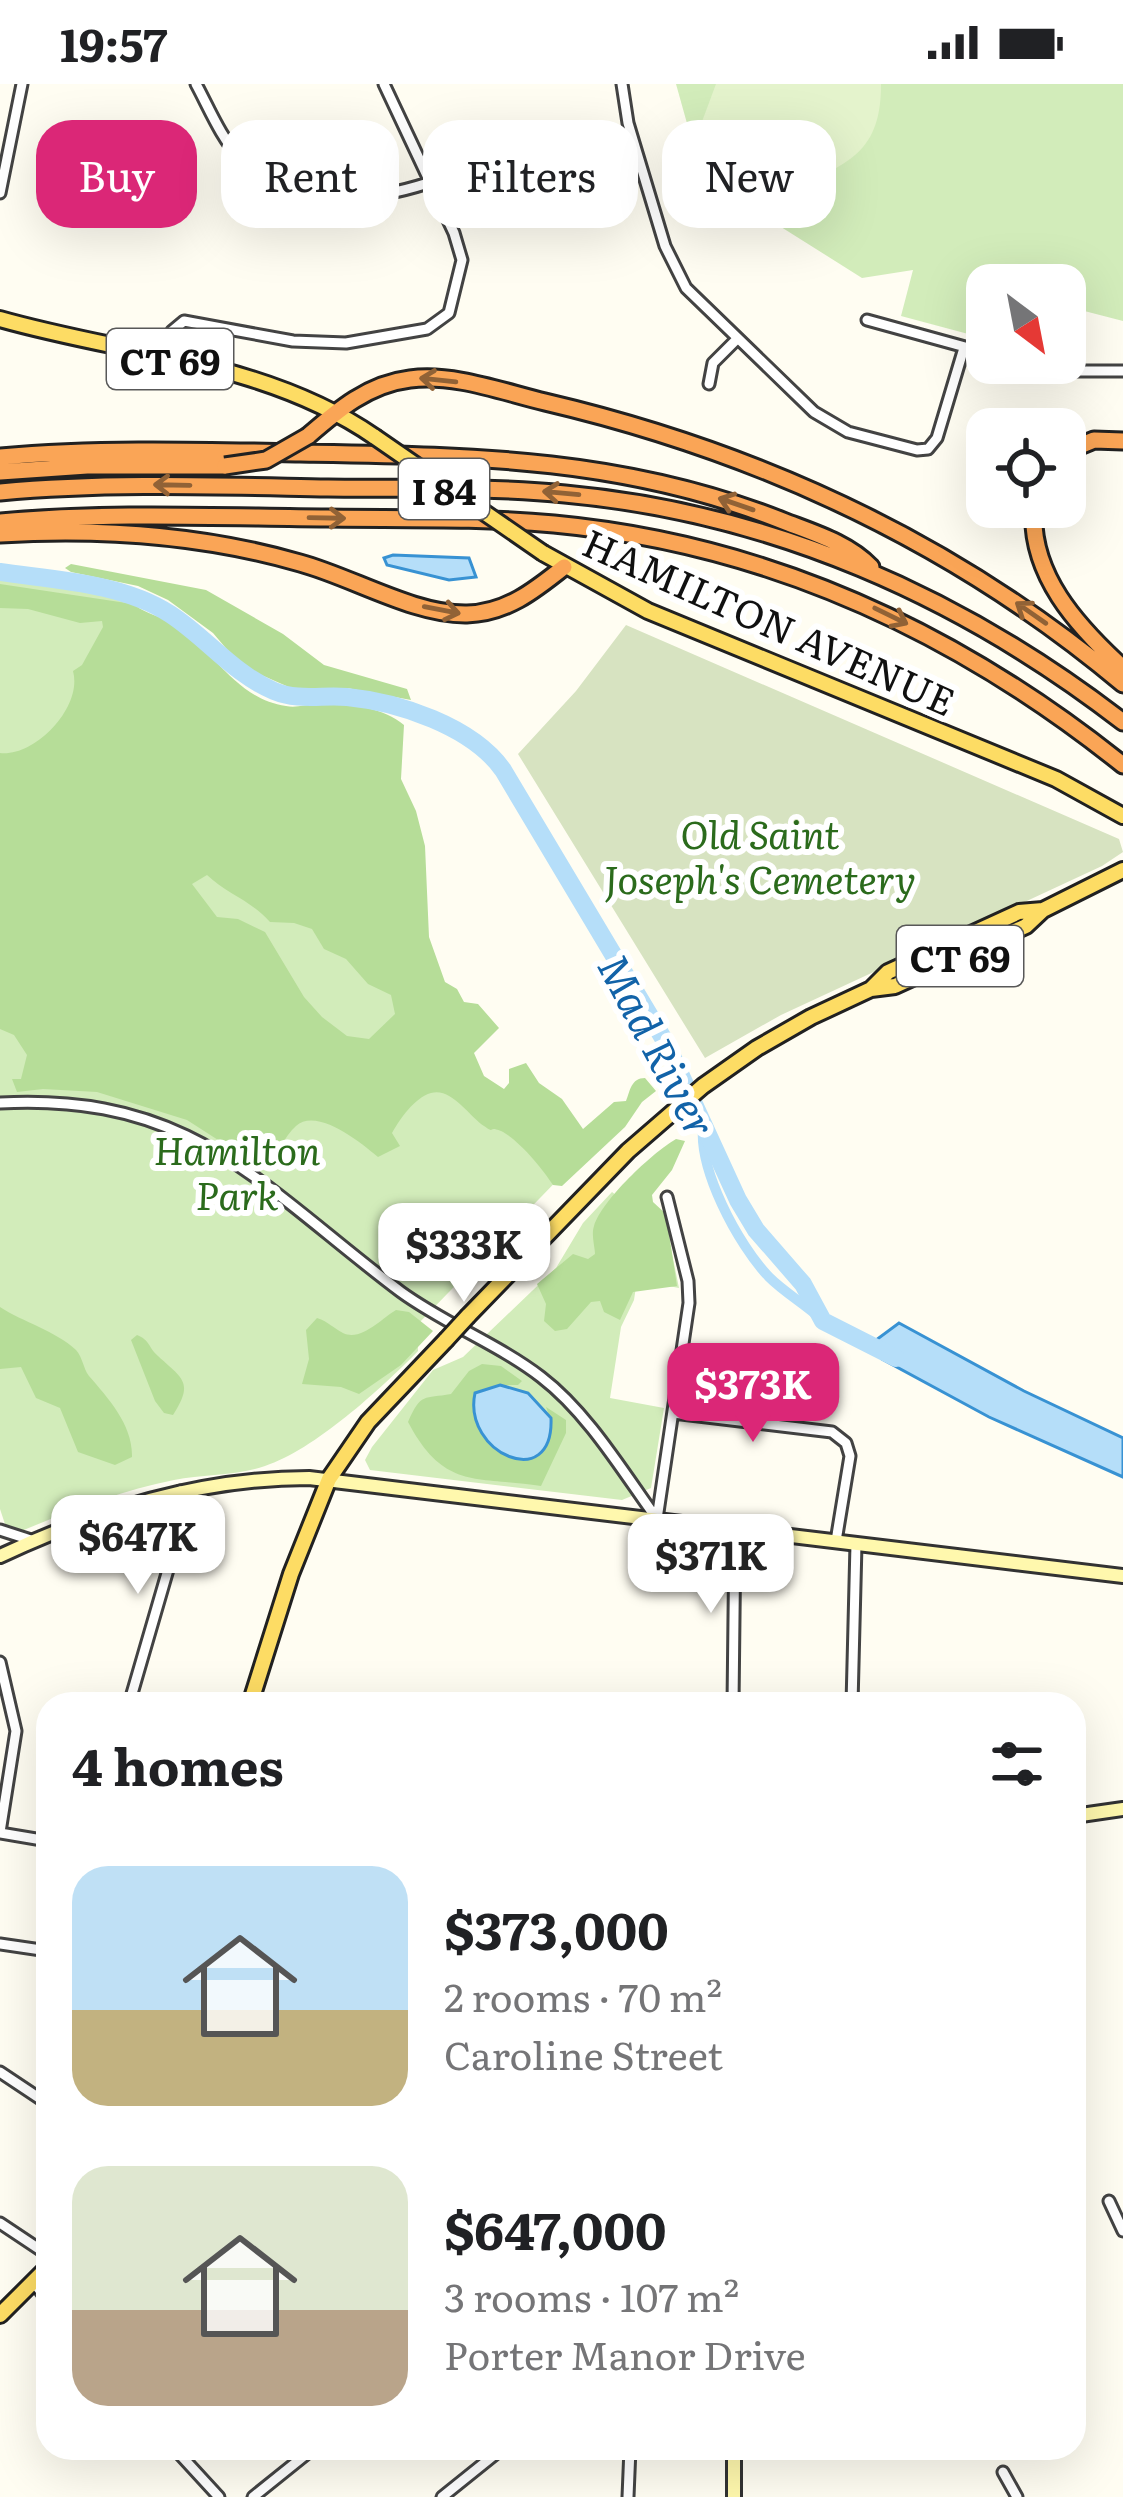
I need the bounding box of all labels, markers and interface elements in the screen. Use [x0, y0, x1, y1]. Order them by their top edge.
text: 19:57 [60, 9, 167, 76]
chip: Buy [36, 120, 197, 228]
chip: Rent [221, 120, 399, 228]
chip: Filters [423, 120, 638, 228]
chip: New [662, 120, 836, 228]
north arrow [966, 264, 1086, 384]
map controls [966, 264, 1086, 528]
road number: CT 69 [107, 329, 233, 389]
one-way arrow [419, 369, 458, 391]
button: locate [966, 408, 1086, 528]
road number: I 84 [399, 459, 489, 519]
one-way arrow [153, 474, 192, 497]
one-way arrow [543, 482, 582, 505]
one-way arrow [718, 491, 756, 513]
one-way arrow [307, 507, 346, 529]
street label: HAMILTON AVENUE [575, 512, 965, 728]
one-way arrow [422, 600, 461, 622]
one-way arrow [1014, 601, 1048, 626]
one-way arrow [872, 606, 908, 628]
park label: Old Saint Joseph's Cemetery [604, 803, 916, 906]
road number: CT 69 [897, 926, 1023, 986]
water label: Mad River [585, 942, 733, 1148]
park label: Hamilton Park [153, 1119, 321, 1222]
pin: $333K [380, 1203, 548, 1305]
text: $333K [405, 1213, 523, 1271]
pin: $373K [669, 1343, 837, 1445]
text: $373K [694, 1353, 812, 1411]
pin: $647K [54, 1495, 222, 1597]
text: $647K [78, 1505, 198, 1563]
pin: $371K [627, 1514, 795, 1616]
text: $371K [655, 1524, 767, 1582]
text: 4 homes [72, 1726, 284, 1802]
icon: filters [984, 1731, 1050, 1797]
text: $373,000 [444, 1890, 669, 1966]
icon: home [168, 1914, 312, 2058]
text: 2 rooms · 70 m² [444, 1966, 722, 2024]
text: Caroline Street [444, 2024, 723, 2082]
text: $647,000 [444, 2190, 666, 2266]
icon: home [168, 2214, 312, 2358]
text: 3 rooms · 107 m² [444, 2266, 739, 2324]
text: Porter Manor Drive [444, 2324, 806, 2382]

